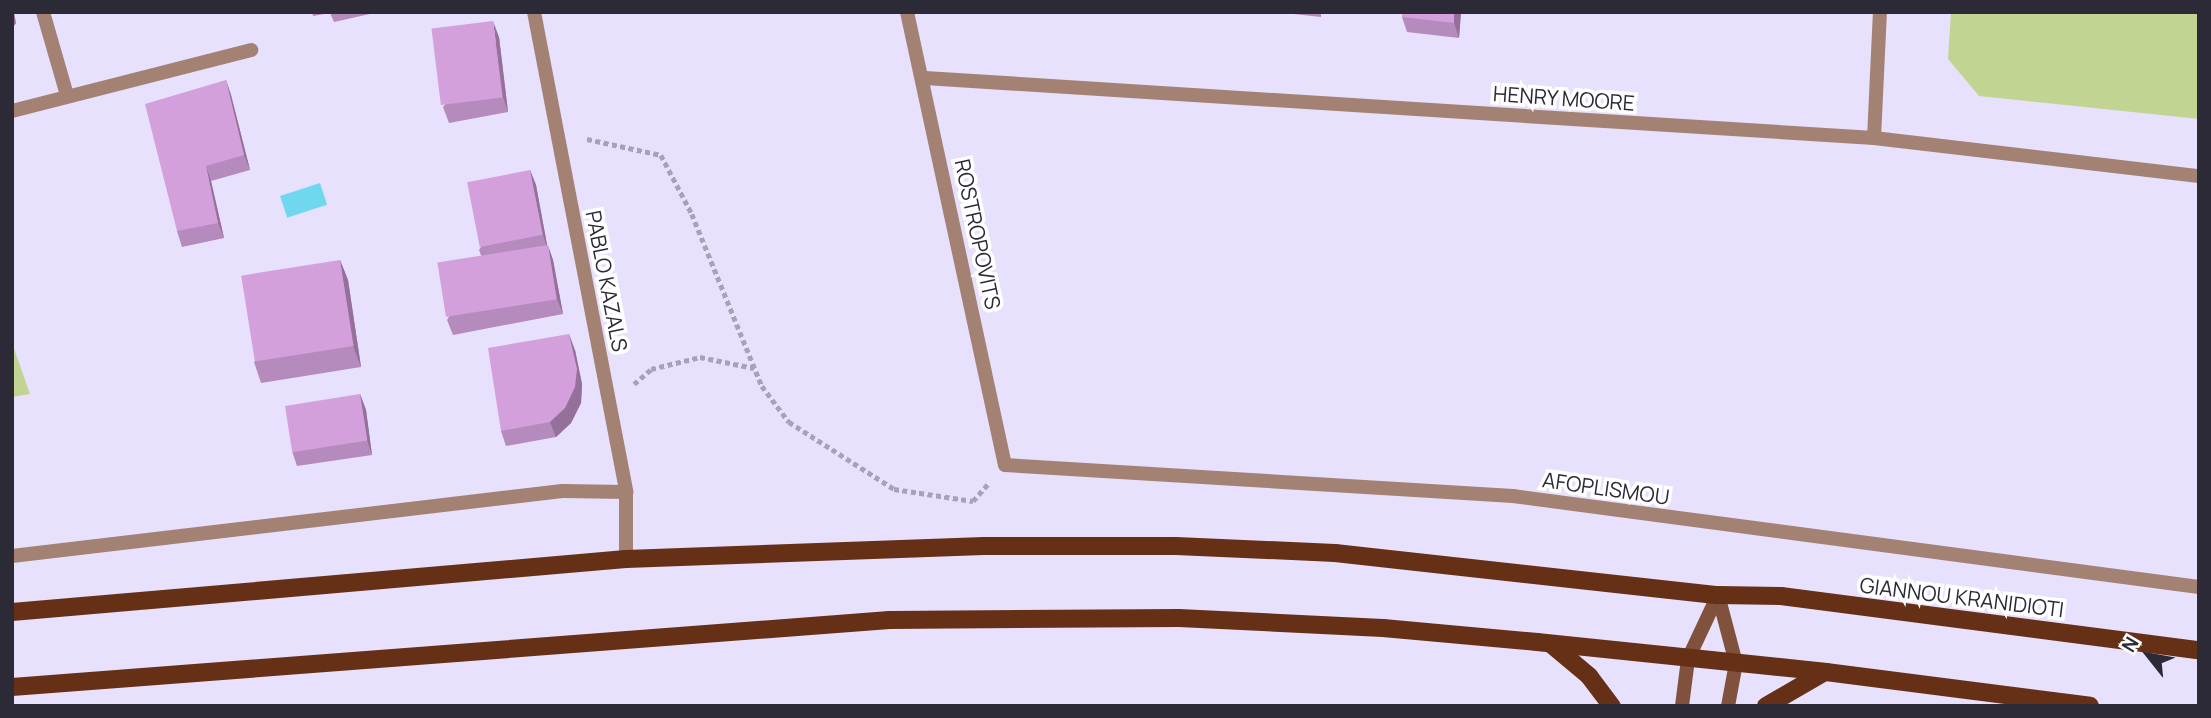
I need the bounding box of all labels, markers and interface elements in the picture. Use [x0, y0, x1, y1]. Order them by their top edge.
street label: HENRY MOORE [1492, 80, 1636, 116]
street label: ROSTROPOVITS [950, 157, 1006, 311]
street label: PABLO KAZALS [581, 208, 633, 354]
street label: AFOPLISMOU [1541, 467, 1671, 509]
street label: GIANNOU KRANIDIOTI [1859, 572, 2065, 622]
north arrow [2113, 620, 2183, 690]
text: N [2115, 632, 2145, 657]

